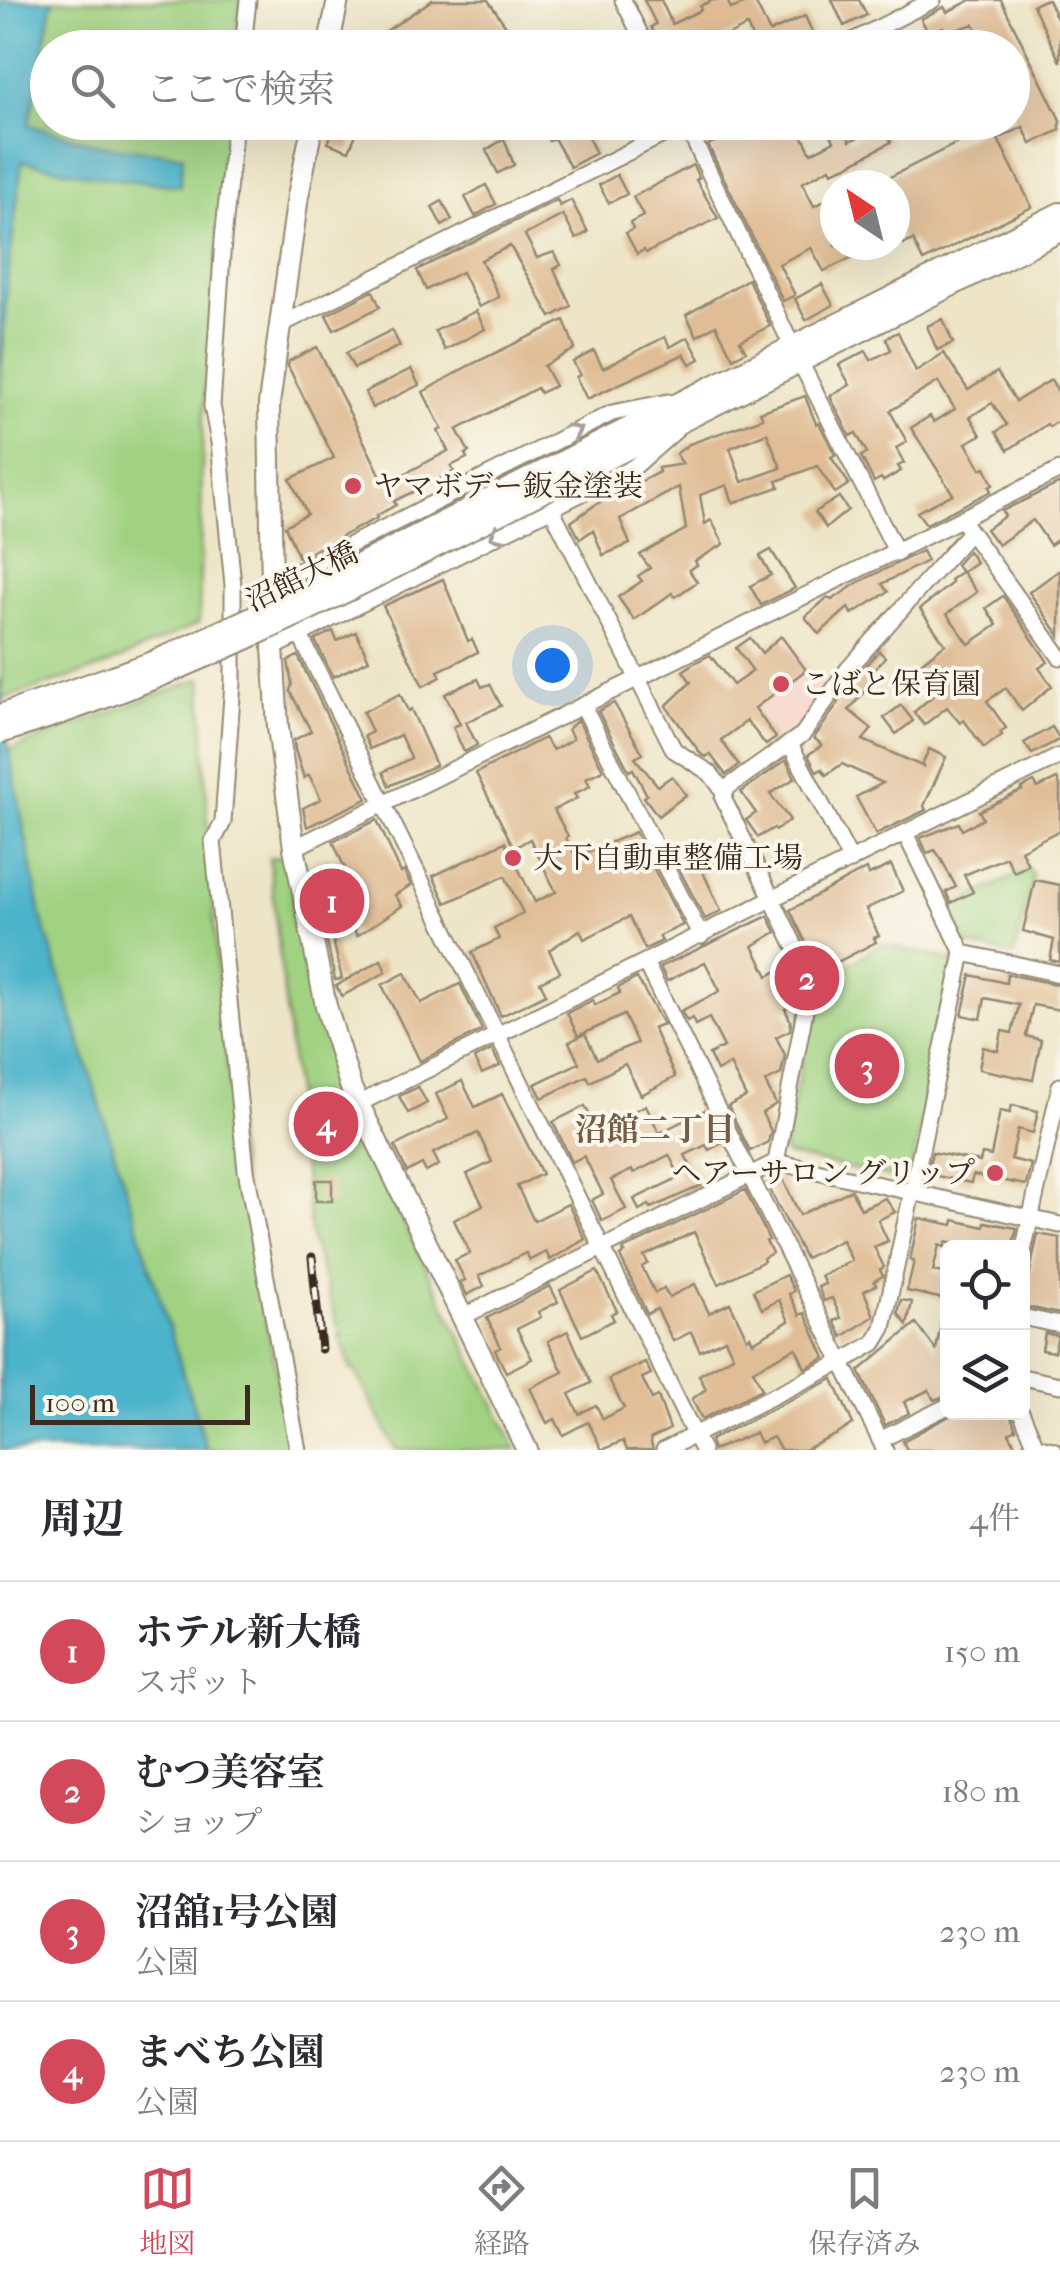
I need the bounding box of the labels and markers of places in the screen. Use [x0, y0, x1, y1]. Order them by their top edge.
place label: ヤマボデー鈑金塗装 [373, 469, 643, 504]
marker: ヤマボデー鈑金塗装 [342, 475, 364, 497]
place label: こばと保育園 [801, 667, 981, 702]
marker: こばと保育園 [770, 673, 792, 695]
place label: 大下自動車整備工場 [533, 841, 803, 876]
marker: 大下自動車整備工場 [502, 847, 524, 869]
pin: 1 [300, 864, 364, 938]
pin: 2 [774, 940, 840, 1016]
pin: 3 [834, 1028, 900, 1104]
pin: 4 [294, 1086, 358, 1162]
place label: ヘアーサロン グリップ [672, 1156, 975, 1191]
marker: ヘアーサロン グリップ [984, 1162, 1006, 1184]

